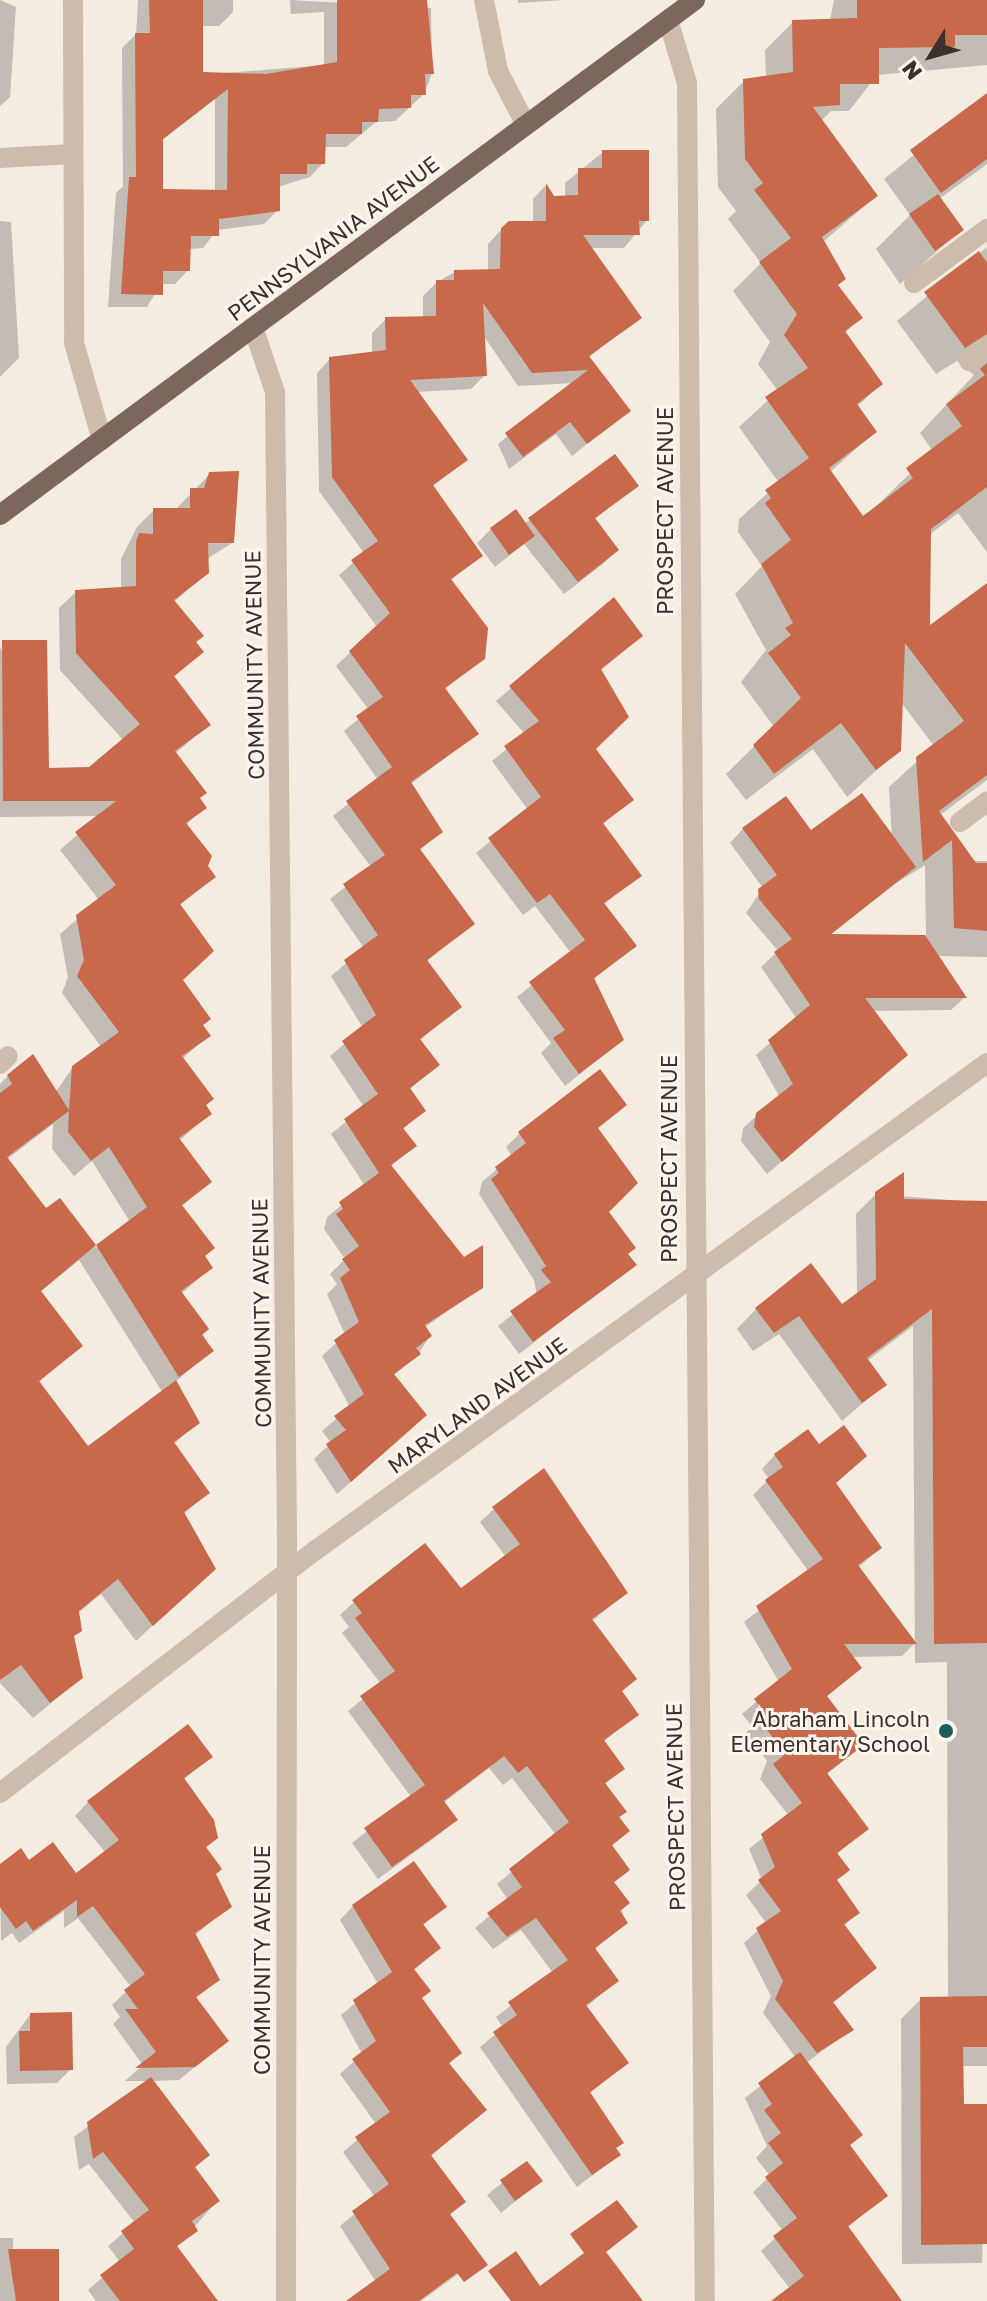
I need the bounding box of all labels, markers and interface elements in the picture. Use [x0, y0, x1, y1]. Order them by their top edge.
north arrow [891, 16, 971, 96]
text: N [896, 56, 927, 86]
street label: PENNSYLVANIA AVENUE [222, 150, 444, 326]
street label: PROSPECT AVENUE [652, 407, 678, 615]
street label: COMMUNITY AVENUE [239, 550, 269, 780]
street label: PROSPECT AVENUE [656, 1055, 682, 1263]
street label: COMMUNITY AVENUE [246, 1198, 276, 1428]
street label: MARYLAND AVENUE [382, 1331, 572, 1479]
street label: PROSPECT AVENUE [660, 1703, 690, 1911]
place label: Abraham Lincoln Elementary School [730, 1705, 930, 1756]
marker: Abraham Lincoln Elementary School [937, 1722, 955, 1740]
street label: COMMUNITY AVENUE [249, 1845, 275, 2075]

